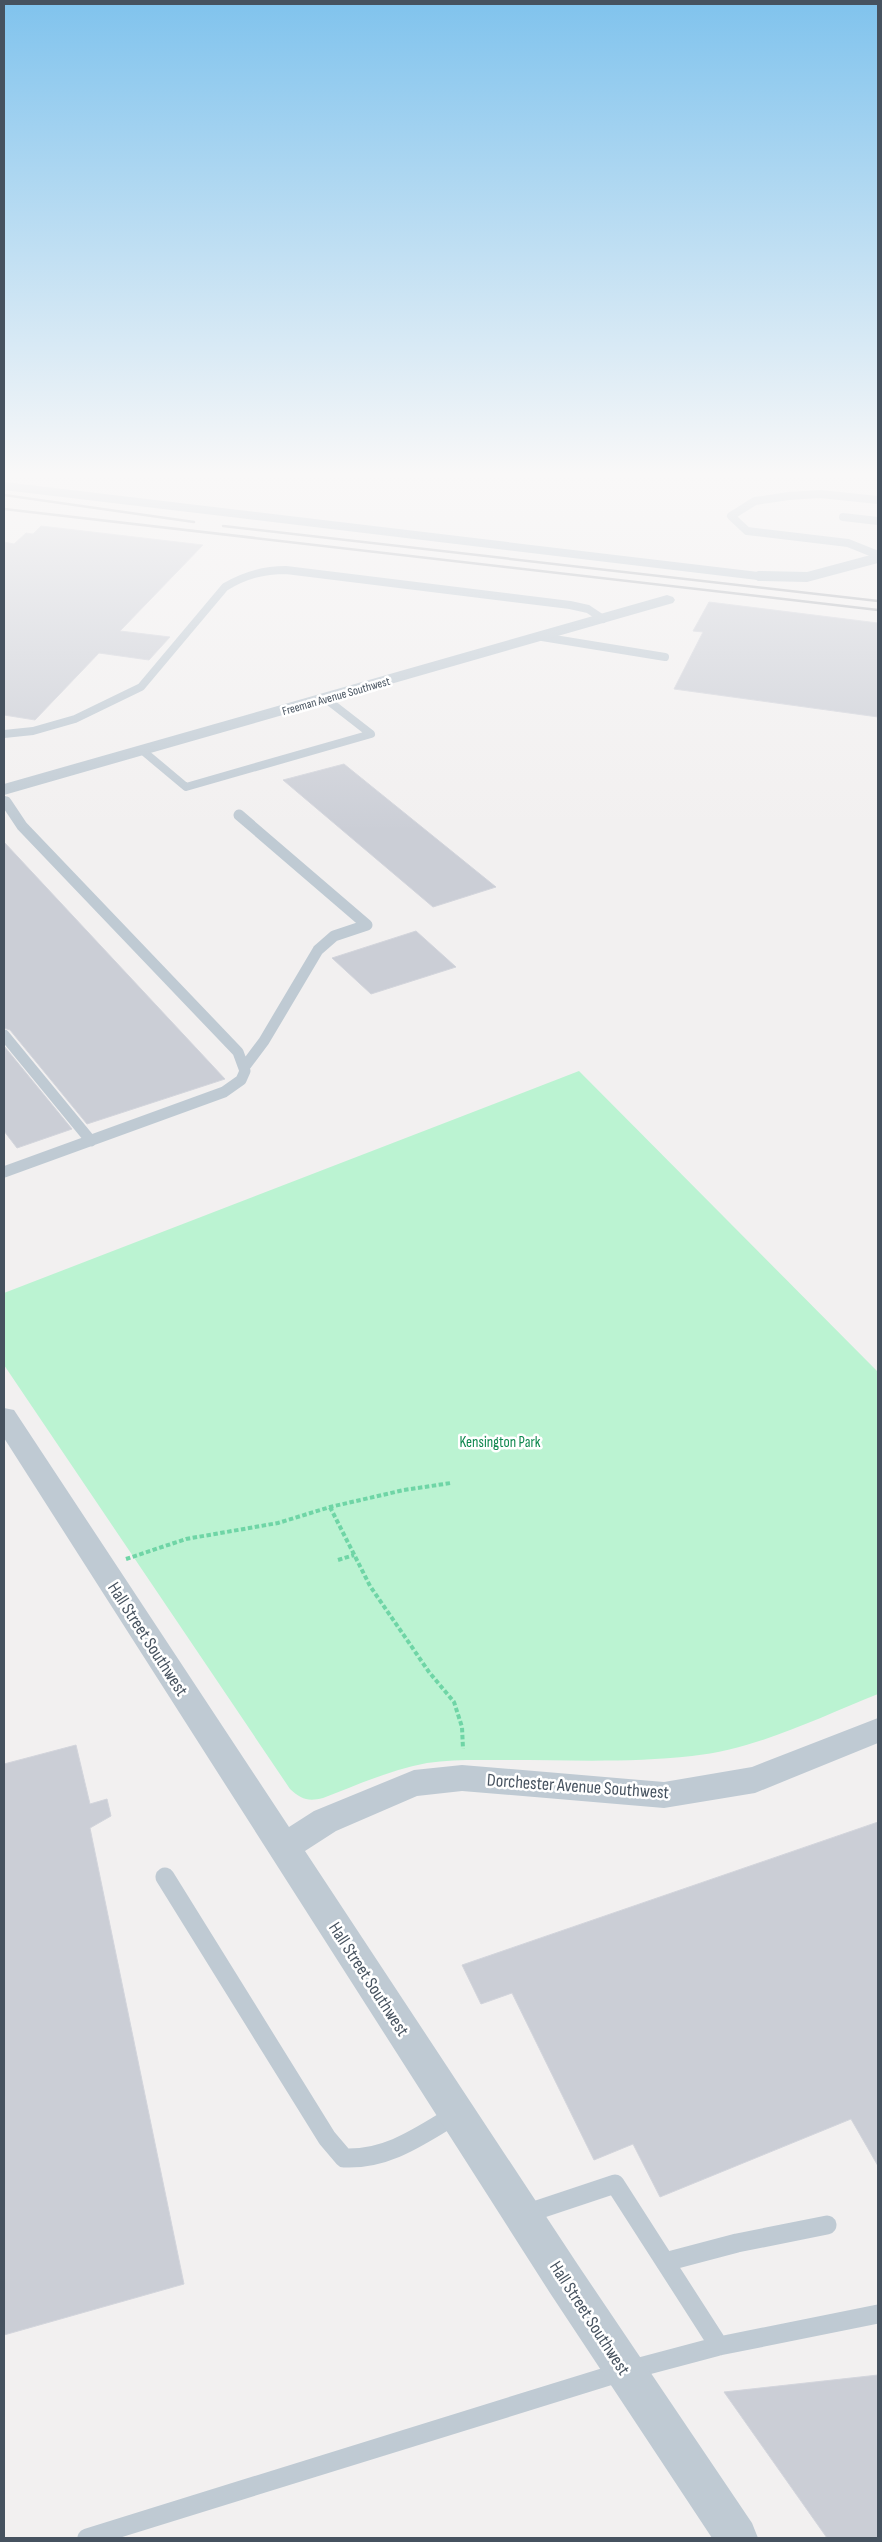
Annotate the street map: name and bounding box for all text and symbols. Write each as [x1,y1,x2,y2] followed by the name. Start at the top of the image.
[280,674,392,719] street label: Freeman Avenue Southwest
[460,1433,541,1452] park label: Kensington Park
[103,1578,192,1701] street label: Hall Street Southwest
[486,1770,670,1803] street label: Dorchester Avenue Southwest
[324,1918,413,2041] street label: Hall Street Southwest
[545,2257,634,2380] street label: Hall Street Southwest

